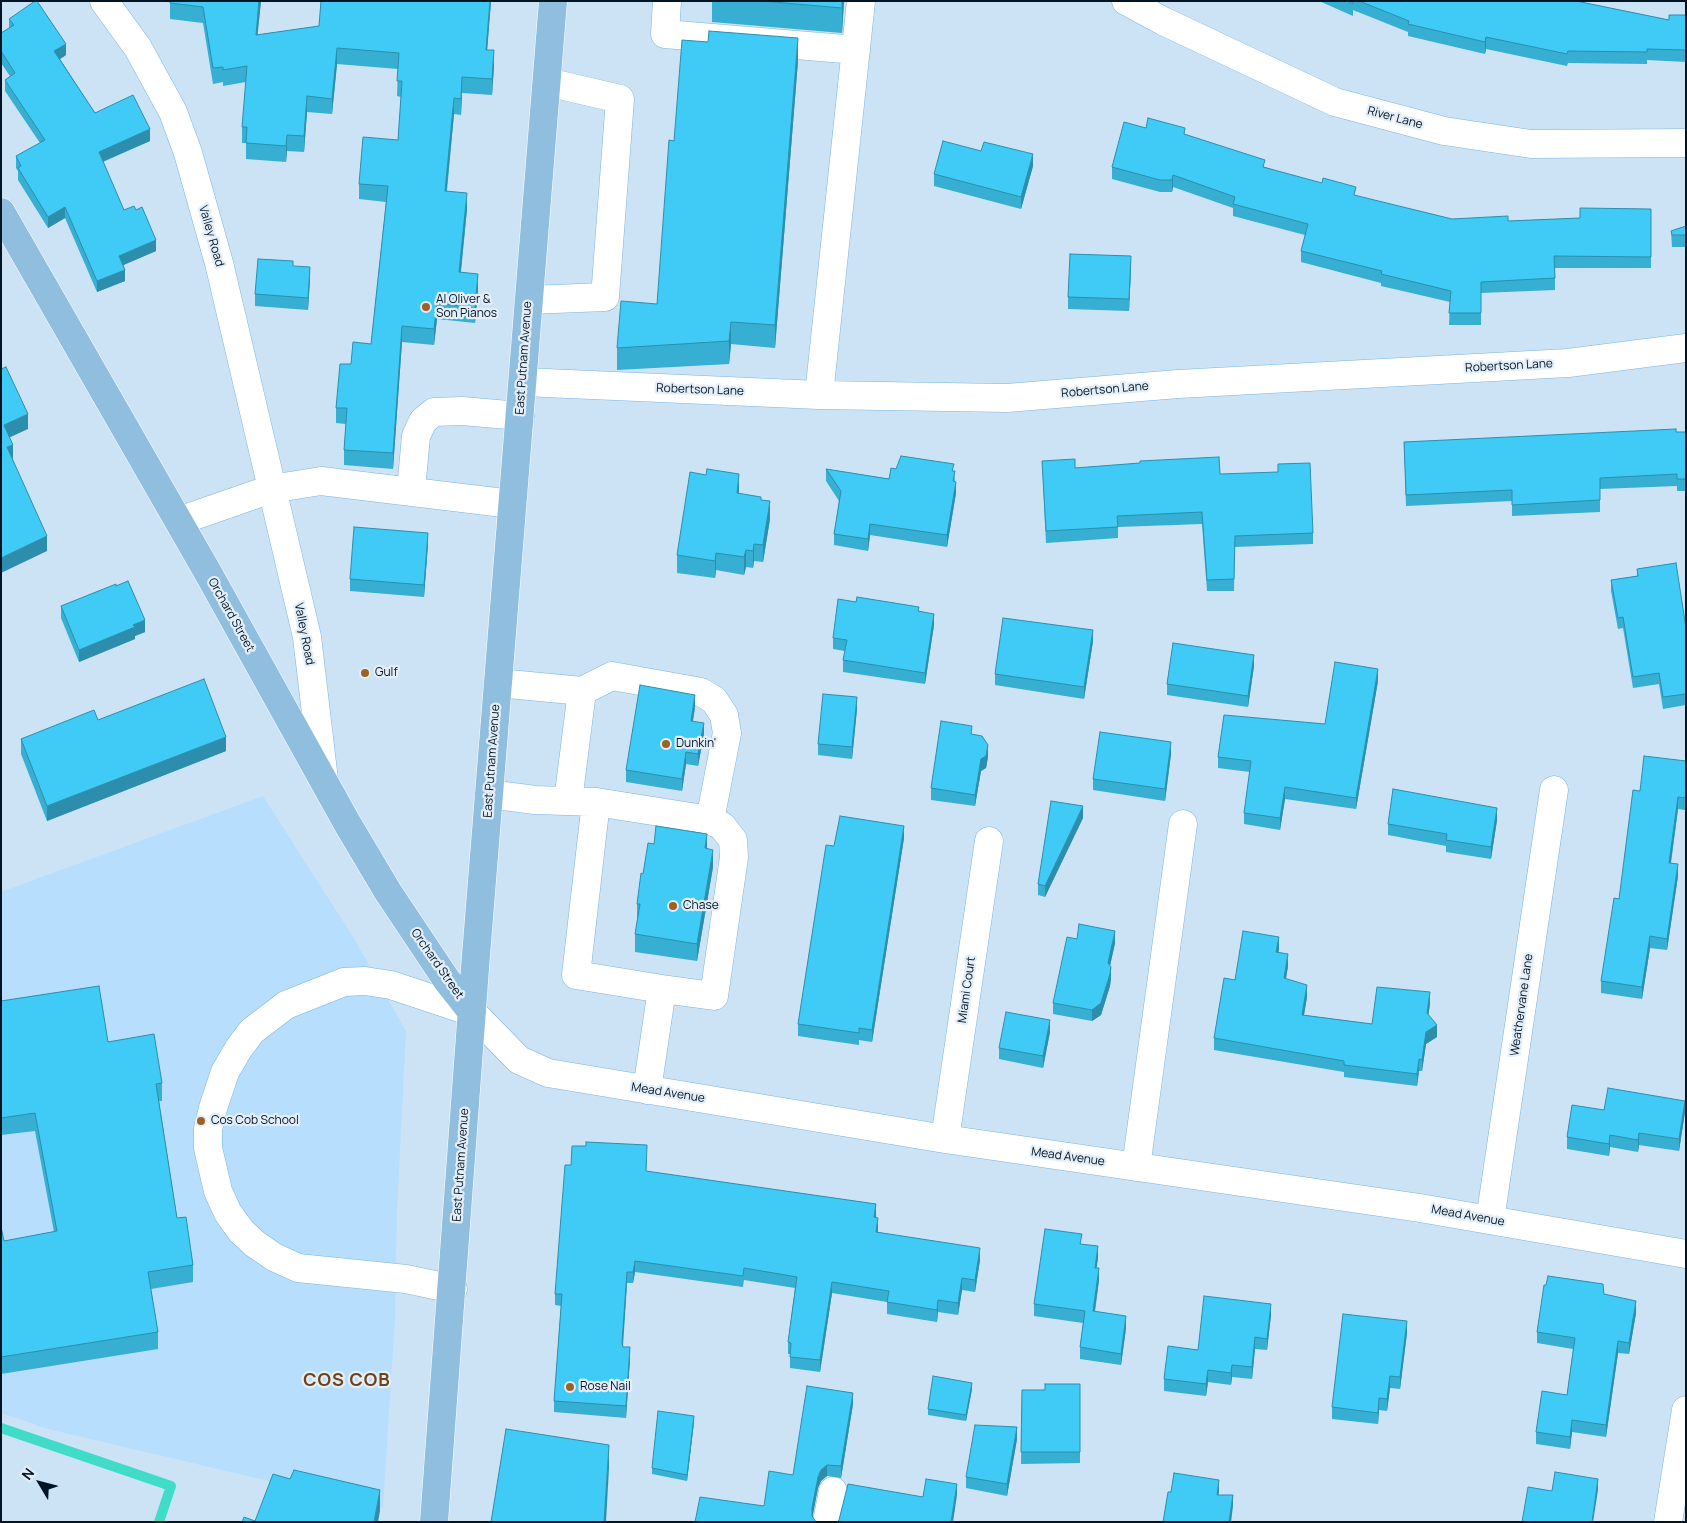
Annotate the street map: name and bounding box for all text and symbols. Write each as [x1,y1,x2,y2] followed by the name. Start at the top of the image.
[1366,104,1424,132] street label: River Lane
[195,204,227,268] street label: Valley Road
[436,293,497,321] place label: Al Oliver & Son Pianos
[420,301,432,313] marker: Al Oliver & Son Pianos
[513,301,535,415] street label: East Putnam Avenue
[1465,357,1553,375] street label: Robertson Lane
[1061,379,1149,401] street label: Robertson Lane
[656,381,744,399] street label: Robertson Lane
[205,576,257,654] street label: Orchard Street
[291,602,317,666] street label: Valley Road
[375,666,398,680] place label: Gulf
[359,667,371,679] marker: Gulf
[481,704,503,818] street label: East Putnam Avenue
[676,737,716,751] place label: Dunkin'
[660,738,672,750] marker: Dunkin'
[683,899,719,913] place label: Chase
[667,900,679,912] marker: Chase
[408,926,466,1002] street label: Orchard Street
[1508,953,1536,1057] street label: Weathervane Lane
[955,956,979,1024] street label: Miami Court
[630,1080,706,1106] street label: Mead Avenue
[450,1108,472,1222] street label: East Putnam Avenue
[211,1114,299,1128] place label: Cos Cob School
[195,1115,207,1127] marker: Cos Cob School
[1030,1145,1106,1169] street label: Mead Avenue
[1430,1202,1506,1230] street label: Mead Avenue
[302,1370,392,1392] district label: COS COB
[580,1380,631,1394] place label: Rose Nail
[564,1381,576,1393] marker: Rose Nail
[15,1458,65,1508] north arrow
[17,1464,38,1483] text: N

